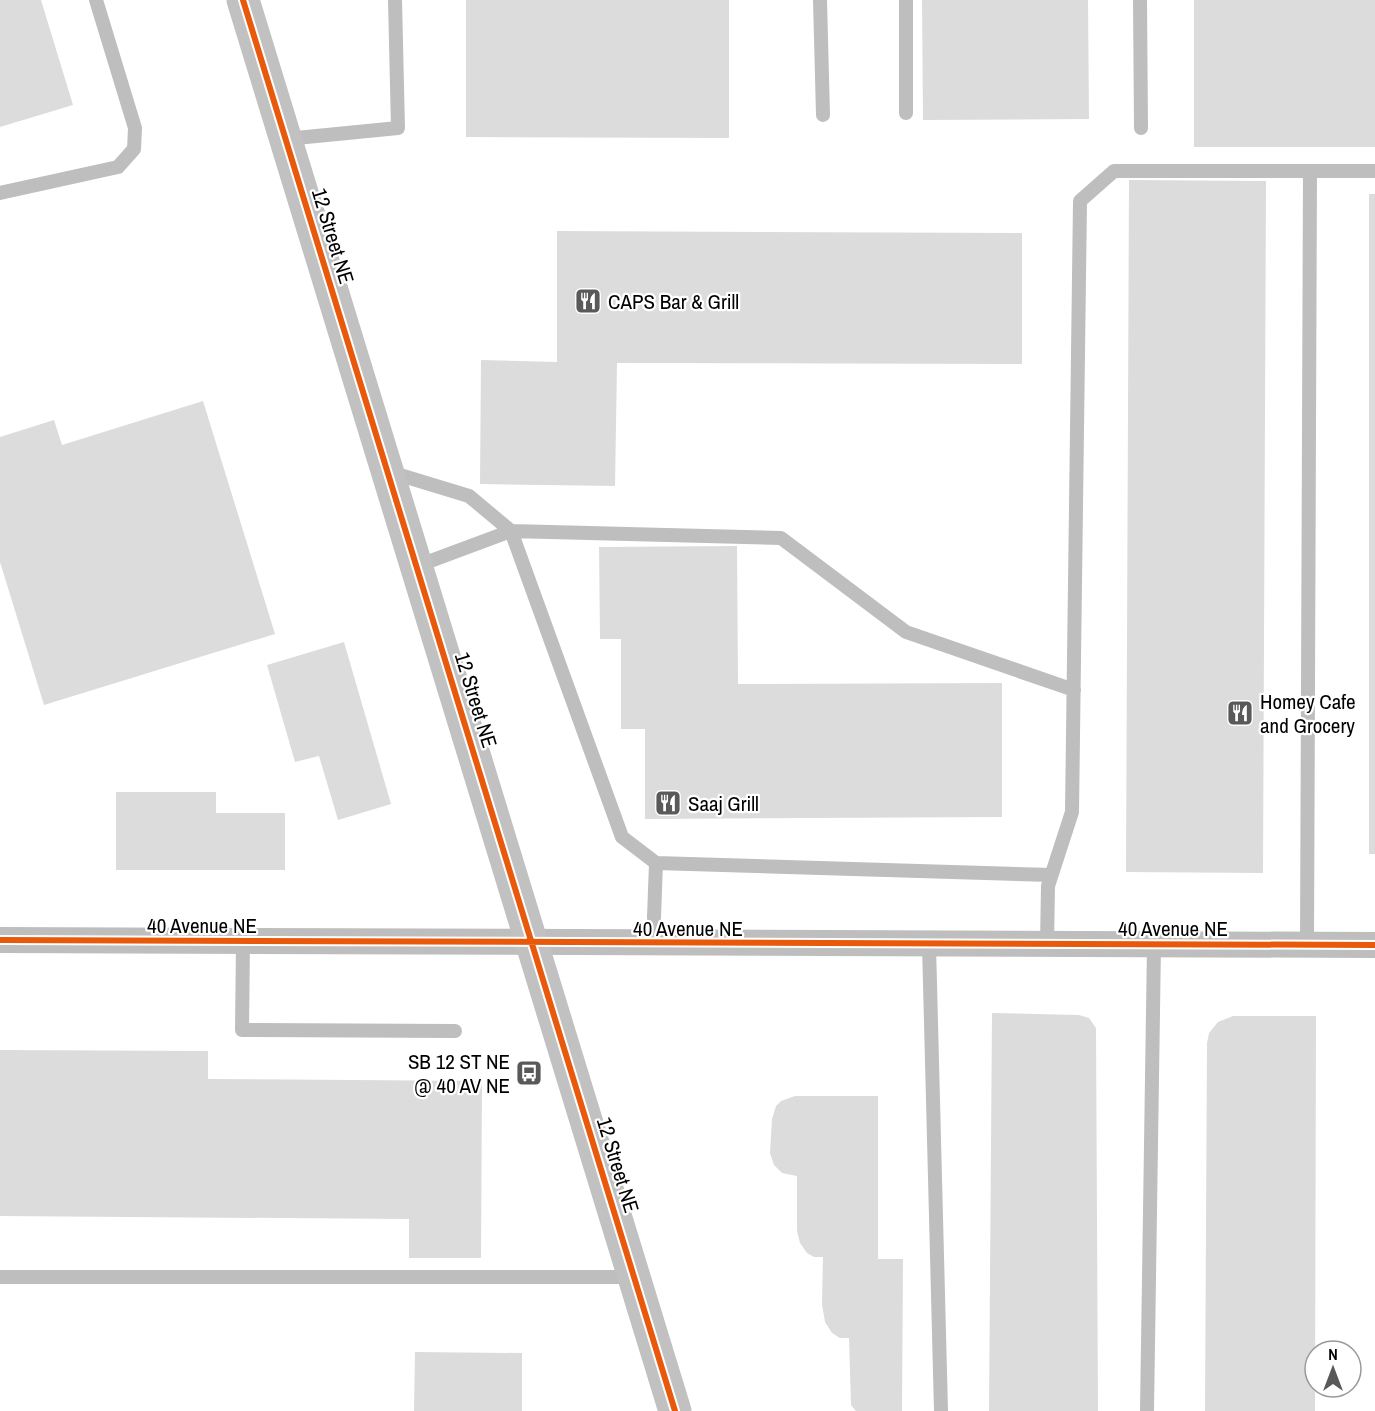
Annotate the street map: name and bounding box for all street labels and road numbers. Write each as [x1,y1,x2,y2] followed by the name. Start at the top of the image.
[305,185,361,287] street label: 12 Street NE
[448,649,504,751] street label: 12 Street NE
[147,911,257,940] street label: 40 Avenue NE
[633,914,743,943] street label: 40 Avenue NE
[1118,914,1228,943] street label: 40 Avenue NE
[590,1114,646,1216] street label: 12 Street NE

